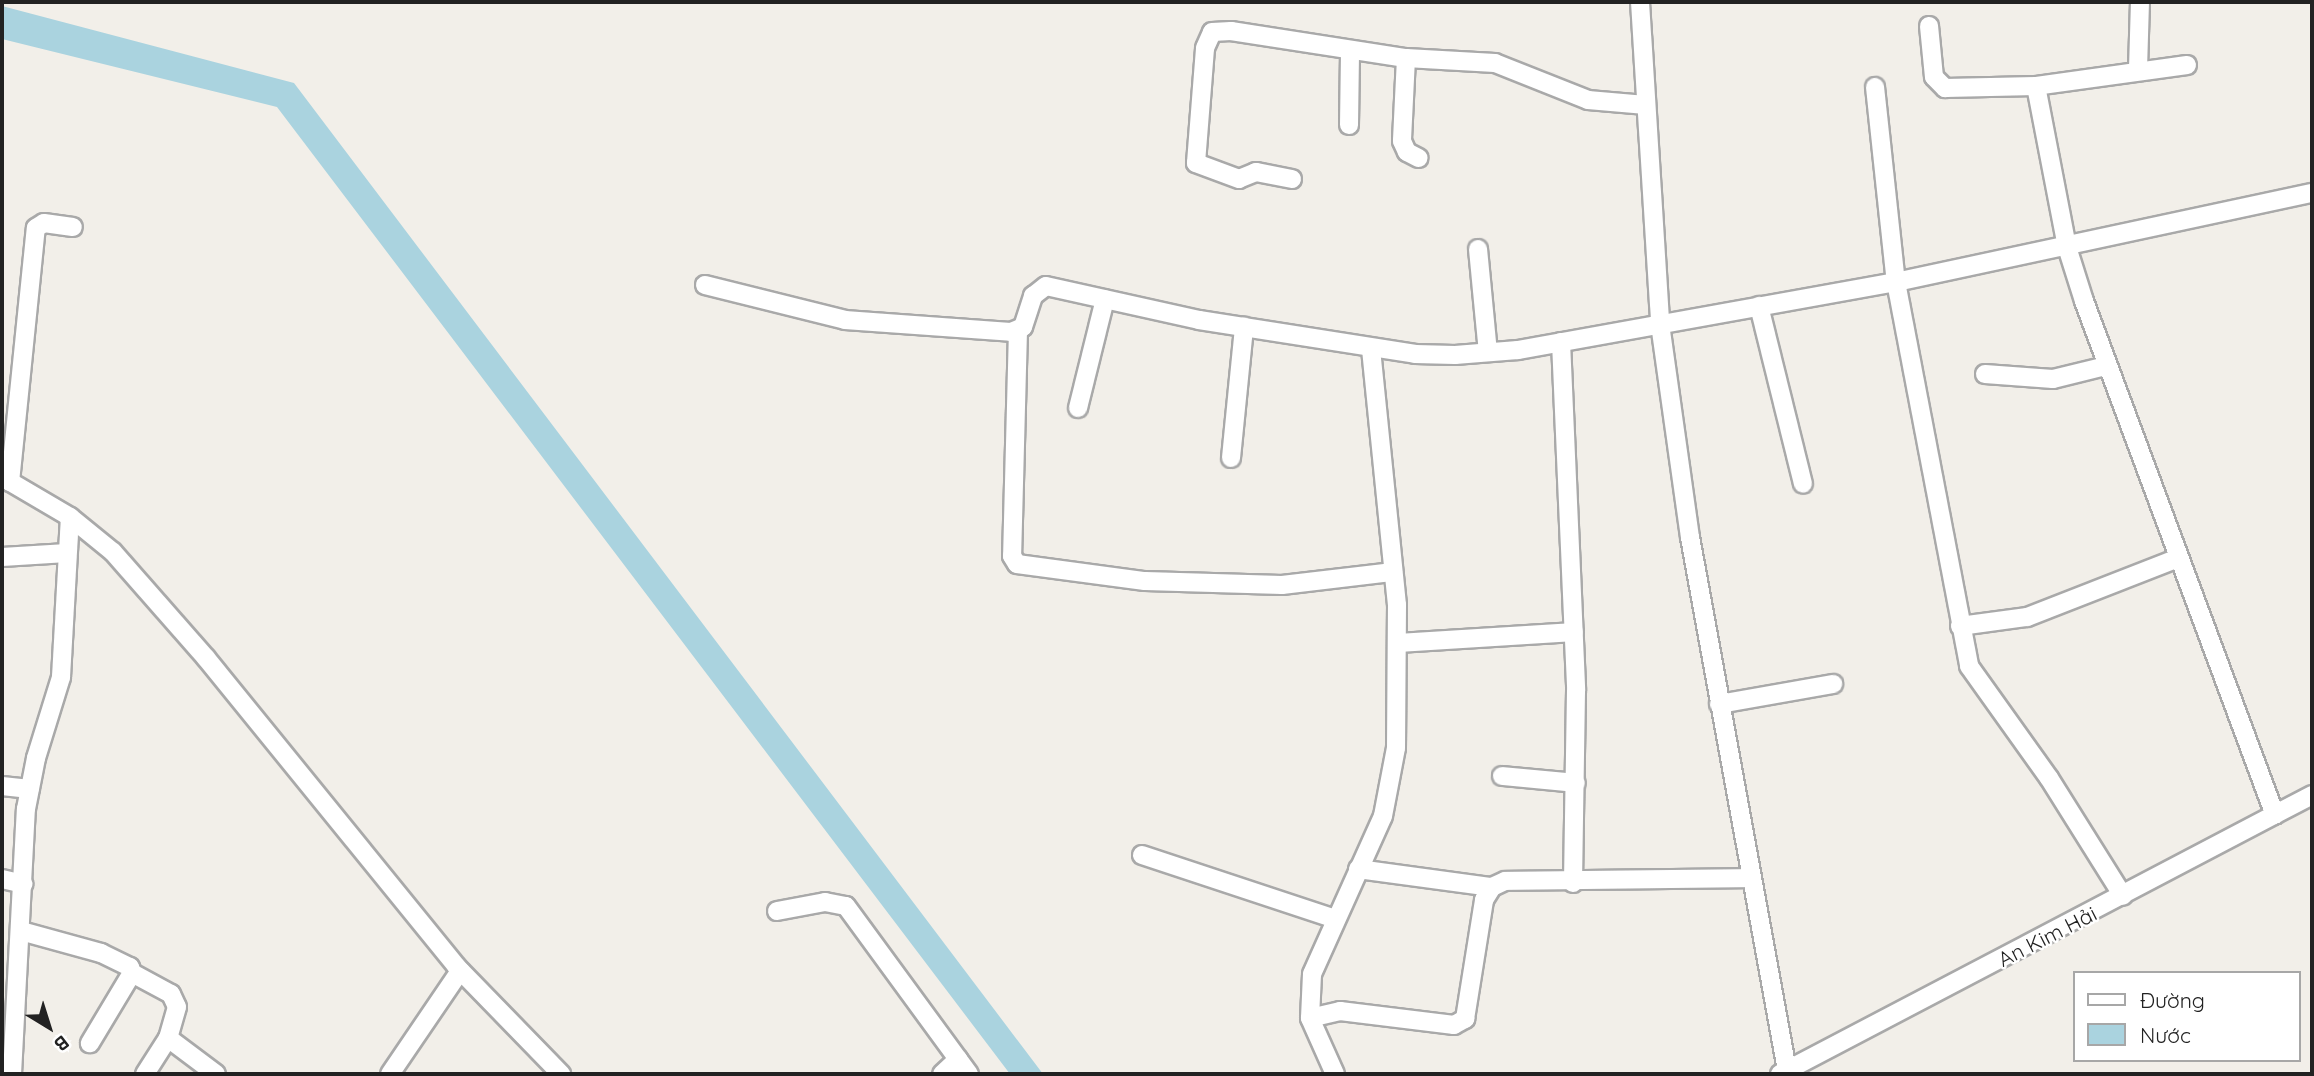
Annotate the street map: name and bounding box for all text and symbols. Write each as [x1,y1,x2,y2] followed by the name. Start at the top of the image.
[1993,900,2101,972] street label: An Kim Hải
[2072,971,2300,1062] legend
[2140,987,2205,1013] text: Đường
[14,992,84,1062] north arrow
[2140,1022,2191,1048] text: Nước
[50,1030,74,1057] text: B

